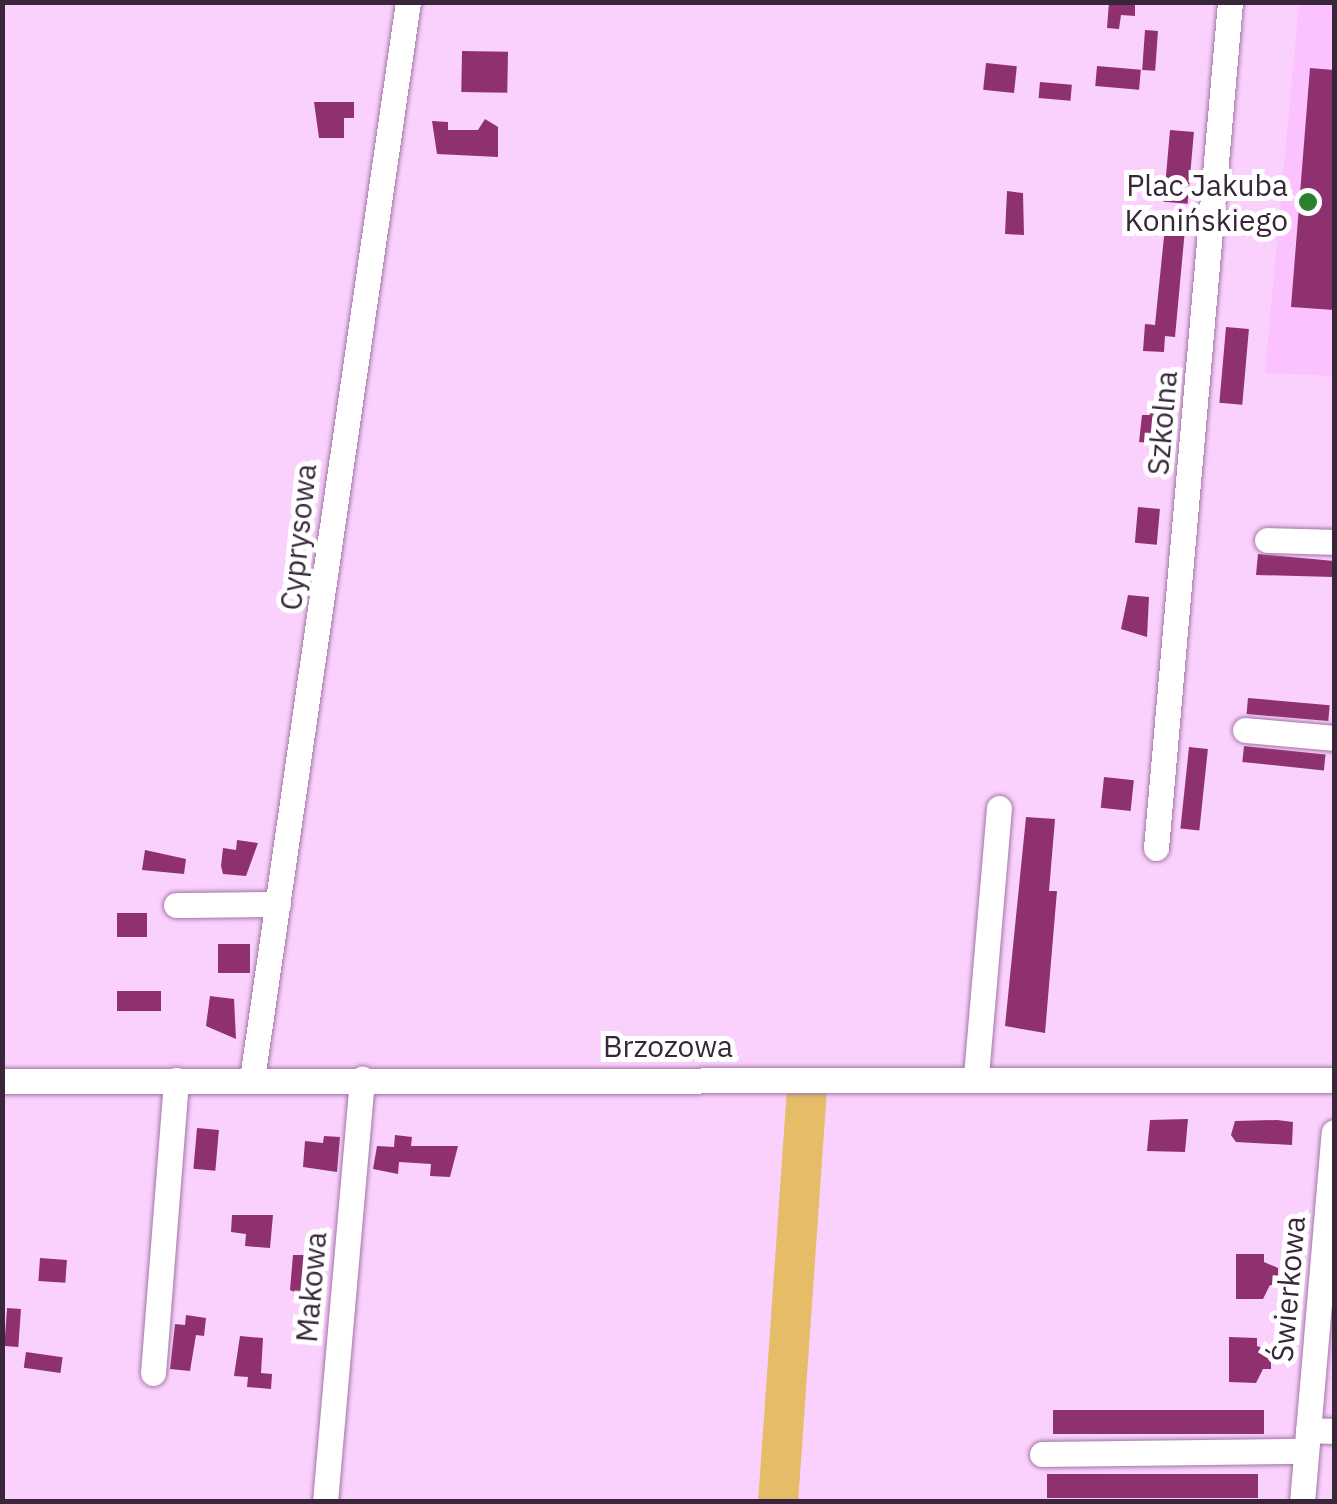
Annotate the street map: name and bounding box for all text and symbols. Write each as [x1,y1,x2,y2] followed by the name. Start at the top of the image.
[1125,167,1288,238] place label: Plac Jakuba Konińskiego
[1297,191,1319,213] marker: Plac Jakuba Konińskiego
[1140,369,1184,477] street label: Szkolna
[272,462,324,612] street label: Cyprysowa
[603,1028,733,1064] street label: Brzozowa
[1264,1215,1312,1363] street label: Świerkowa
[288,1230,334,1344] street label: Makowa

